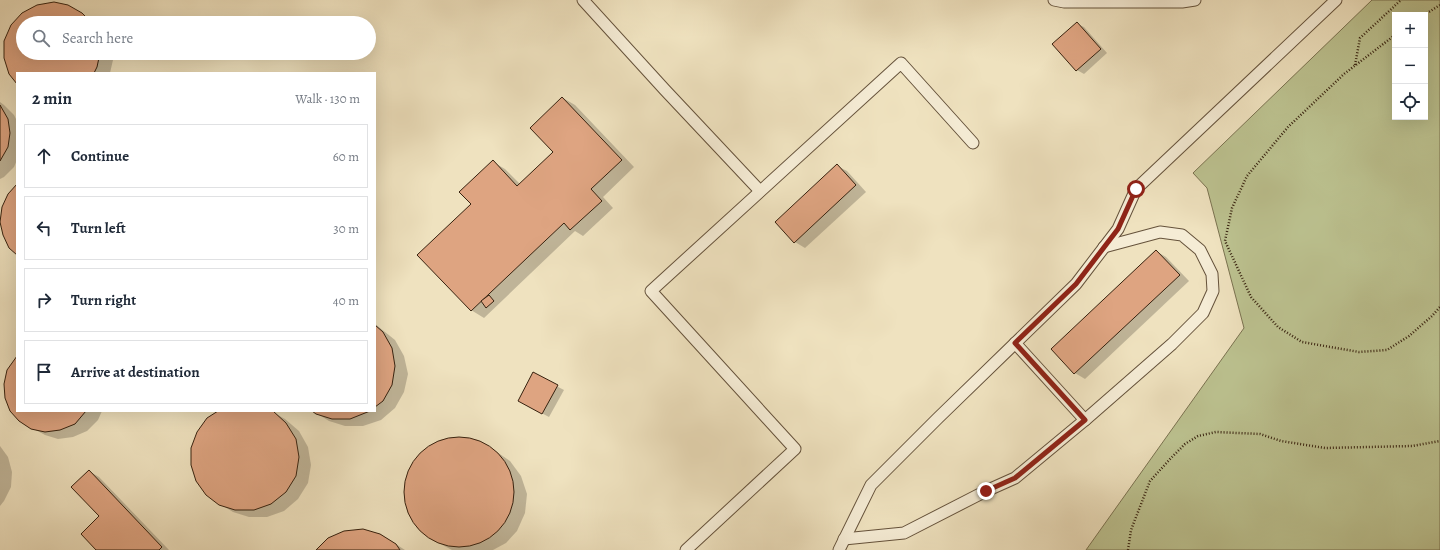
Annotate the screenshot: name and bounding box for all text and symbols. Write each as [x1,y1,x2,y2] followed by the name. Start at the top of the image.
[1392,12,1428,120] map controls
[1392,12,1428,48] button: +
[16,16,376,60] search box
[30,27,52,49] icon: search
[62,28,133,48] text: Search here
[1392,48,1428,84] button: −
[1392,84,1428,120] button: locate
[32,87,72,110] text: 2 min
[295,90,360,107] text: Walk · 130 m
[33,145,55,167] icon: ahead
[71,146,129,166] text: Continue
[333,148,359,165] text: 60 m
[1127,180,1145,198] route start
[33,217,55,239] icon: left
[71,218,126,238] text: Turn left
[333,220,359,237] text: 30 m
[33,289,55,311] icon: right
[71,290,136,310] text: Turn right
[333,292,359,309] text: 40 m
[33,361,55,383] icon: arrive
[71,362,200,382] text: Arrive at destination
[977,482,995,500] route end

